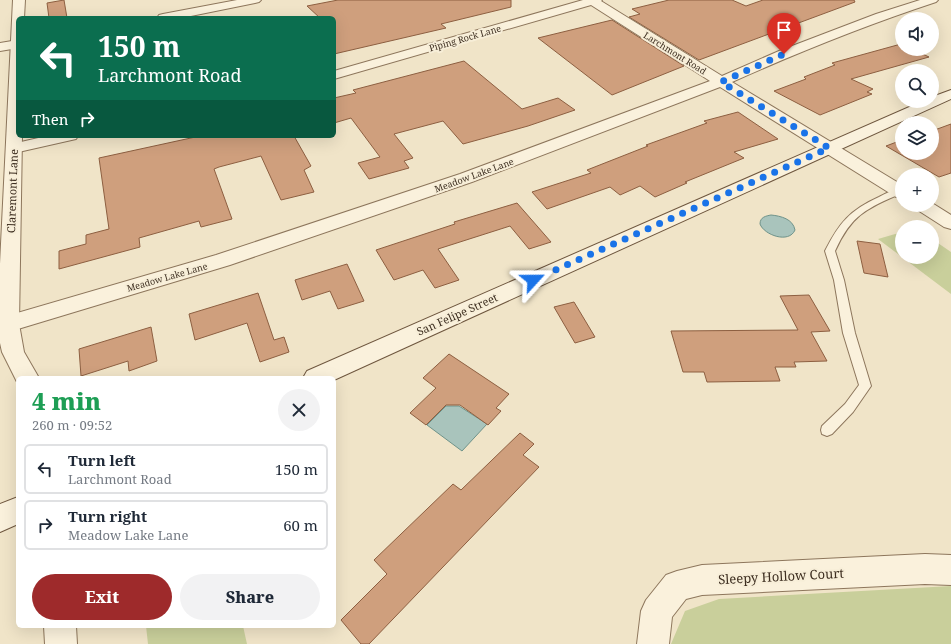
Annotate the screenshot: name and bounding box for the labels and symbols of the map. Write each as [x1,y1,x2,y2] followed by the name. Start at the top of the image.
[767,13,801,54] pin
[428,21,503,54] street label: Piping Rock Lane
[641,28,709,78] street label: Larchmont Road
[3,149,21,233] street label: Claremont Lane
[433,155,516,195] street label: Meadow Lake Lane
[125,259,209,295] street label: Meadow Lake Lane
[512,259,554,301] position arrow
[414,289,500,339] street label: San Felipe Street
[718,564,845,588] street label: Sleepy Hollow Court

